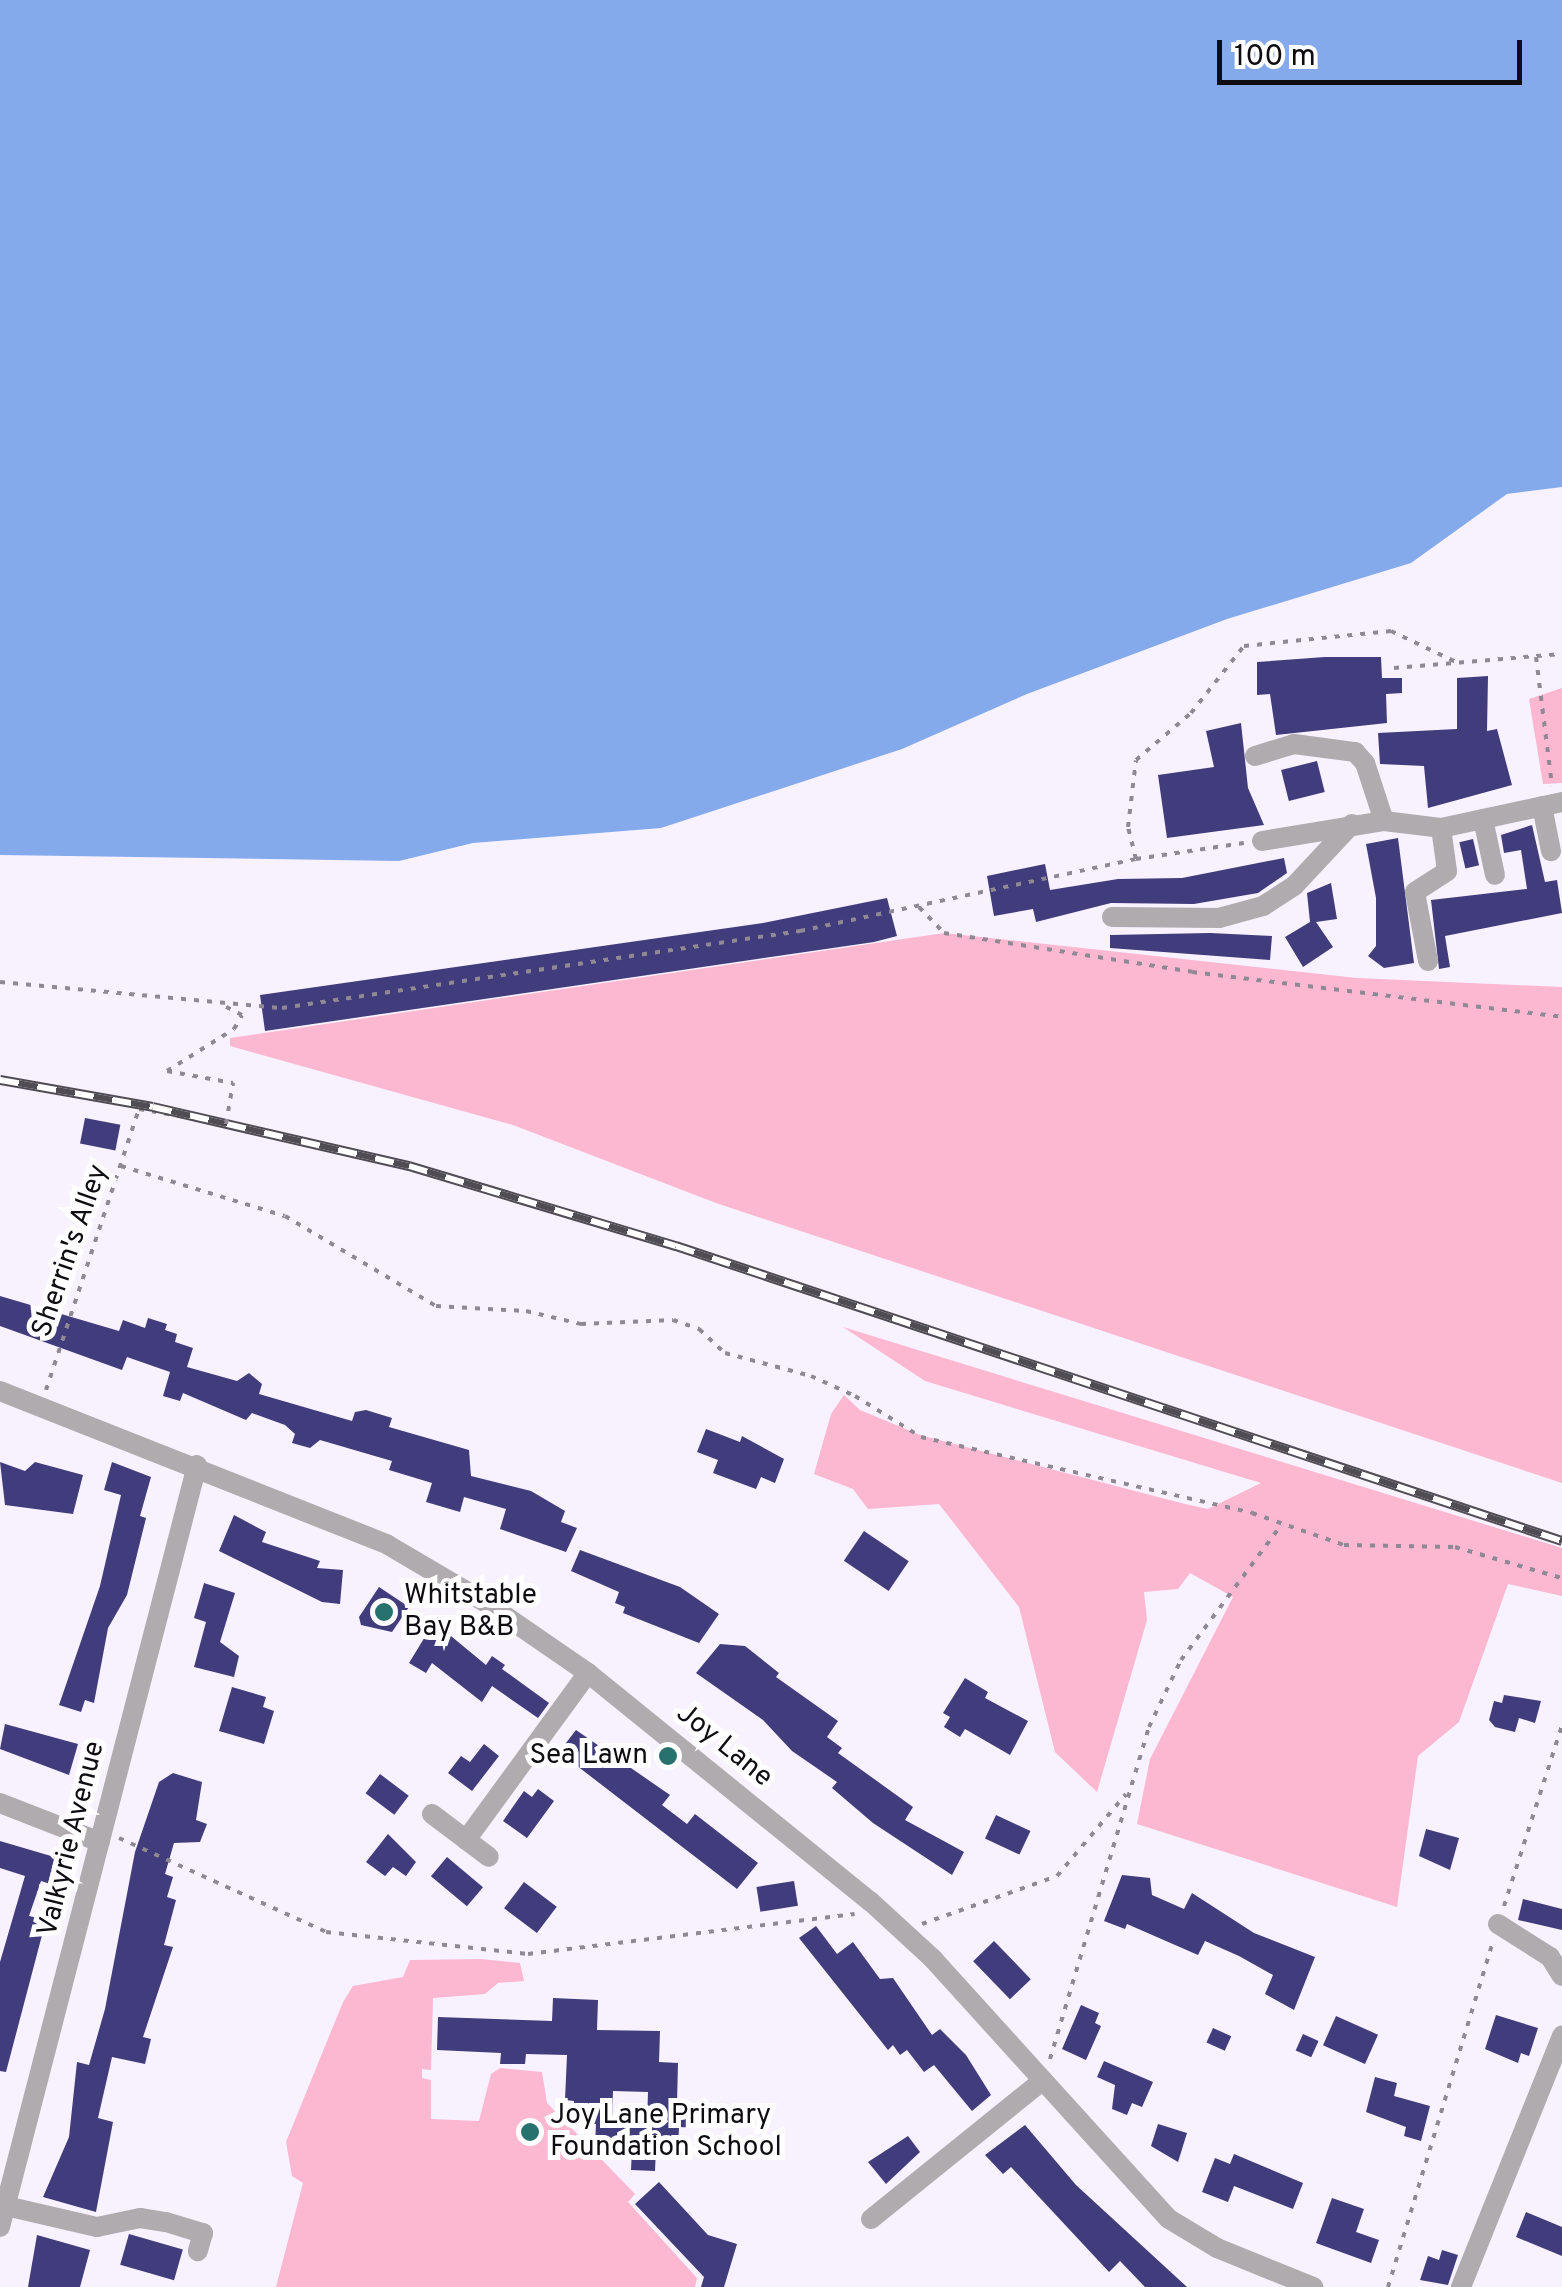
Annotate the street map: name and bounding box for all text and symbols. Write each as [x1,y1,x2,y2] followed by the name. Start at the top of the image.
[1222,20,1527,82] scale bar
[1234,39,1316,76] text: 100 m
[26,1160,116,1342] street label: Sherrin's Alley
[404,1579,537,1645] place label: Whitstable Bay B&B
[373,1601,395,1623] marker: Whitstable Bay B&B
[669,1697,779,1795] street label: Joy Lane
[31,1737,113,1941] street label: Valkyrie Avenue
[530,1739,648,1773] place label: Sea Lawn
[657,1745,679,1767] marker: Sea Lawn
[550,2099,782,2165] place label: Joy Lane Primary Foundation School
[519,2121,541,2143] marker: Joy Lane Primary Foundation School

